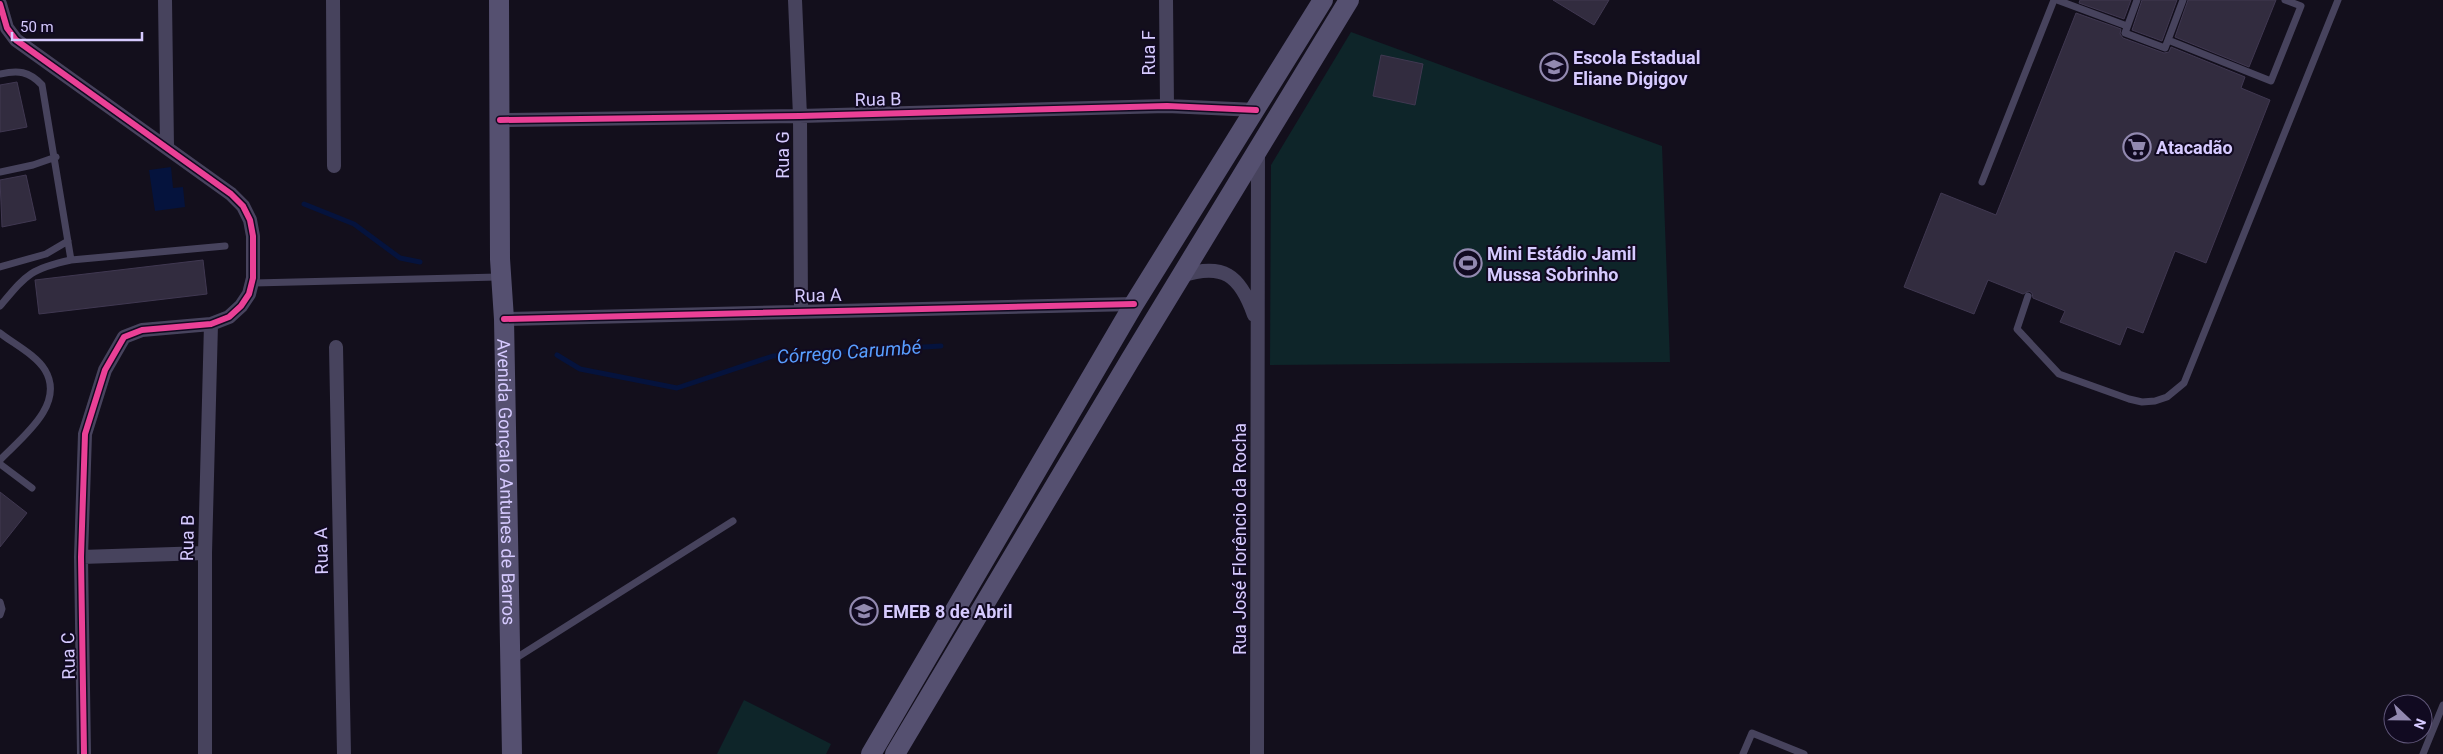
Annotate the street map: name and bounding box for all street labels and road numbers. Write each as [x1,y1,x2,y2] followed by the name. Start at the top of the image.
[1138,30,1159,76] street label: Rua F
[855,88,901,110] street label: Rua B
[772,131,793,179] street label: Rua G
[794,284,842,306] street label: Rua A
[494,338,520,625] street label: Avenida Gonçalo Antunes de Barros
[1229,423,1250,655] street label: Rua José Florêncio da Rocha
[176,515,198,561] street label: Rua B
[310,527,332,575] street label: Rua A
[57,632,79,680] street label: Rua C

